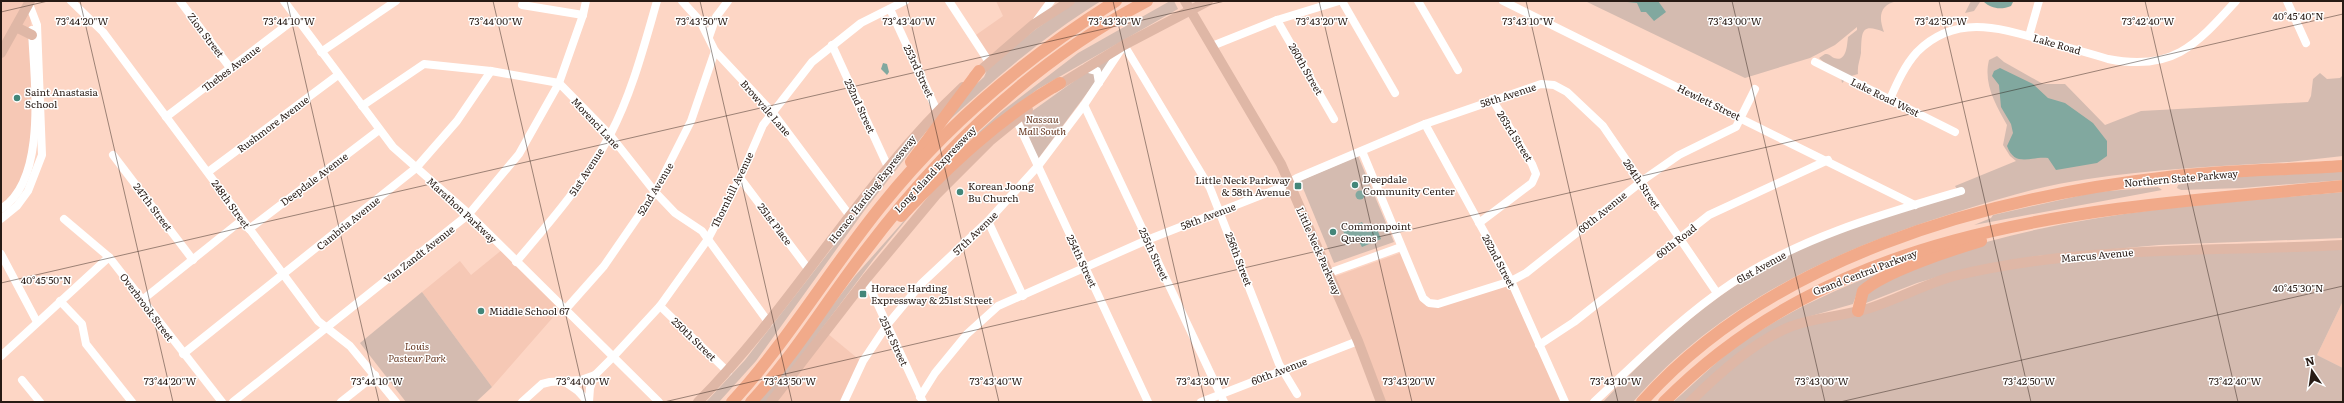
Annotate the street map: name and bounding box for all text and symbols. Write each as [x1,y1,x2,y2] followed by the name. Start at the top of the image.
[2272,8,2324,23] text: 40°45'40"N
[184,9,228,60] street label: Zion Street
[56,13,108,28] text: 73°44'20"W
[263,13,315,28] text: 73°44'10"W
[469,13,523,28] text: 73°44'00"W
[676,13,728,28] text: 73°43'50"W
[882,13,936,28] text: 73°43'40"W
[1089,13,1142,28] text: 73°43'30"W
[1296,13,1348,28] text: 73°43'20"W
[1502,13,1554,28] text: 73°43'10"W
[1708,13,1762,28] text: 73°43'00"W
[1915,13,1967,28] text: 73°42'50"W
[2122,13,2174,28] text: 73°42'40"W
[2031,30,2083,58] street label: Lake Road
[1286,40,1327,97] street label: 260th Street
[198,41,263,95] street label: Thebes Avenue
[901,42,938,100] street label: 253rd Street
[1848,73,1922,120] street label: Lake Road West
[738,76,795,139] street label: Browvale Lane
[841,76,880,135] street label: 252nd Street
[1478,78,1538,111] street label: 58th Avenue
[1675,80,1743,123] street label: Hewlett Street
[25,84,99,111] place label: Saint Anastasia School
[234,92,312,156] street label: Rushmore Avenue
[12,93,22,103] marker: Saint Anastasia School
[569,94,624,152] street label: Morenci Lane
[1494,107,1537,164] street label: 263rd Street
[1018,111,1066,138] park label: Nassau Mall South
[890,122,979,216] street label: Long Island Expressway
[824,131,919,246] street label: Horace Harding Expressway
[564,145,607,199] street label: 51st Avenue
[277,148,351,209] street label: Deepdale Avenue
[707,149,757,230] street label: Thornhill Avenue
[1620,156,1665,212] street label: 264th Street
[633,159,676,218] street label: 52nd Avenue
[2123,165,2239,190] street label: Northern State Parkway
[1363,171,1455,198] place label: Deepdale Community Center
[1195,172,1290,199] place label: Little Neck Parkway & 58th Avenue
[424,173,501,246] street label: Marathon Parkway
[208,176,254,231] street label: 248th Street
[968,178,1034,205] place label: Korean Joong Bu Church
[130,180,176,234] street label: 247th Street
[1350,180,1360,190] marker: Deepdale Community Center
[1293,181,1303,191] marker: Little Neck Parkway & 58th Avenue
[955,187,965,197] marker: Korean Joong Bu Church
[1574,187,1629,236] street label: 60th Avenue
[313,192,383,253] street label: Cambria Avenue
[1178,198,1238,233] street label: 58th Avenue
[755,199,796,248] street label: 251st Place
[1293,204,1346,297] street label: Little Neck Parkway
[949,207,1001,258] street label: 57th Avenue
[1341,218,1411,245] place label: Commonpoint Queens
[1652,220,1699,261] street label: 60th Road
[380,221,457,286] street label: Van Zandt Avenue
[1136,225,1173,283] street label: 255th Street
[1328,227,1338,237] marker: Commonpoint Queens
[1222,230,1257,288] street label: 256th Street
[1479,231,1520,290] street label: 262nd Street
[1064,232,1101,290] street label: 254th Street
[2060,244,2134,265] street label: Marcus Avenue
[1810,245,1919,298] street label: Grand Central Parkway
[1733,247,1788,286] street label: 61st Avenue
[117,270,178,344] street label: Overbrook Street
[21,272,71,287] text: 40°45'50"N
[871,280,992,307] place label: Horace Harding Expressway & 251st Street
[2273,280,2323,295] text: 40°45'30"N
[858,289,868,299] marker: Horace Harding Expressway & 251st Street
[489,303,570,318] place label: Middle School 67
[476,306,486,316] marker: Middle School 67
[669,313,720,364] street label: 250th Street
[876,313,913,368] street label: 251st Street
[388,338,447,365] park label: Louis Pasteur Park
[2292,351,2332,391] north arrow
[2303,351,2316,369] text: N
[1249,353,1309,388] street label: 60th Avenue
[144,373,196,388] text: 73°44'20"W
[351,373,403,388] text: 73°44'10"W
[556,373,610,388] text: 73°44'00"W
[764,373,816,388] text: 73°43'50"W
[969,373,1023,388] text: 73°43'40"W
[1177,373,1230,388] text: 73°43'30"W
[1383,373,1435,388] text: 73°43'20"W
[1590,373,1642,388] text: 73°43'10"W
[1795,373,1849,388] text: 73°43'00"W
[2003,373,2055,388] text: 73°42'50"W
[2209,373,2261,388] text: 73°42'40"W

